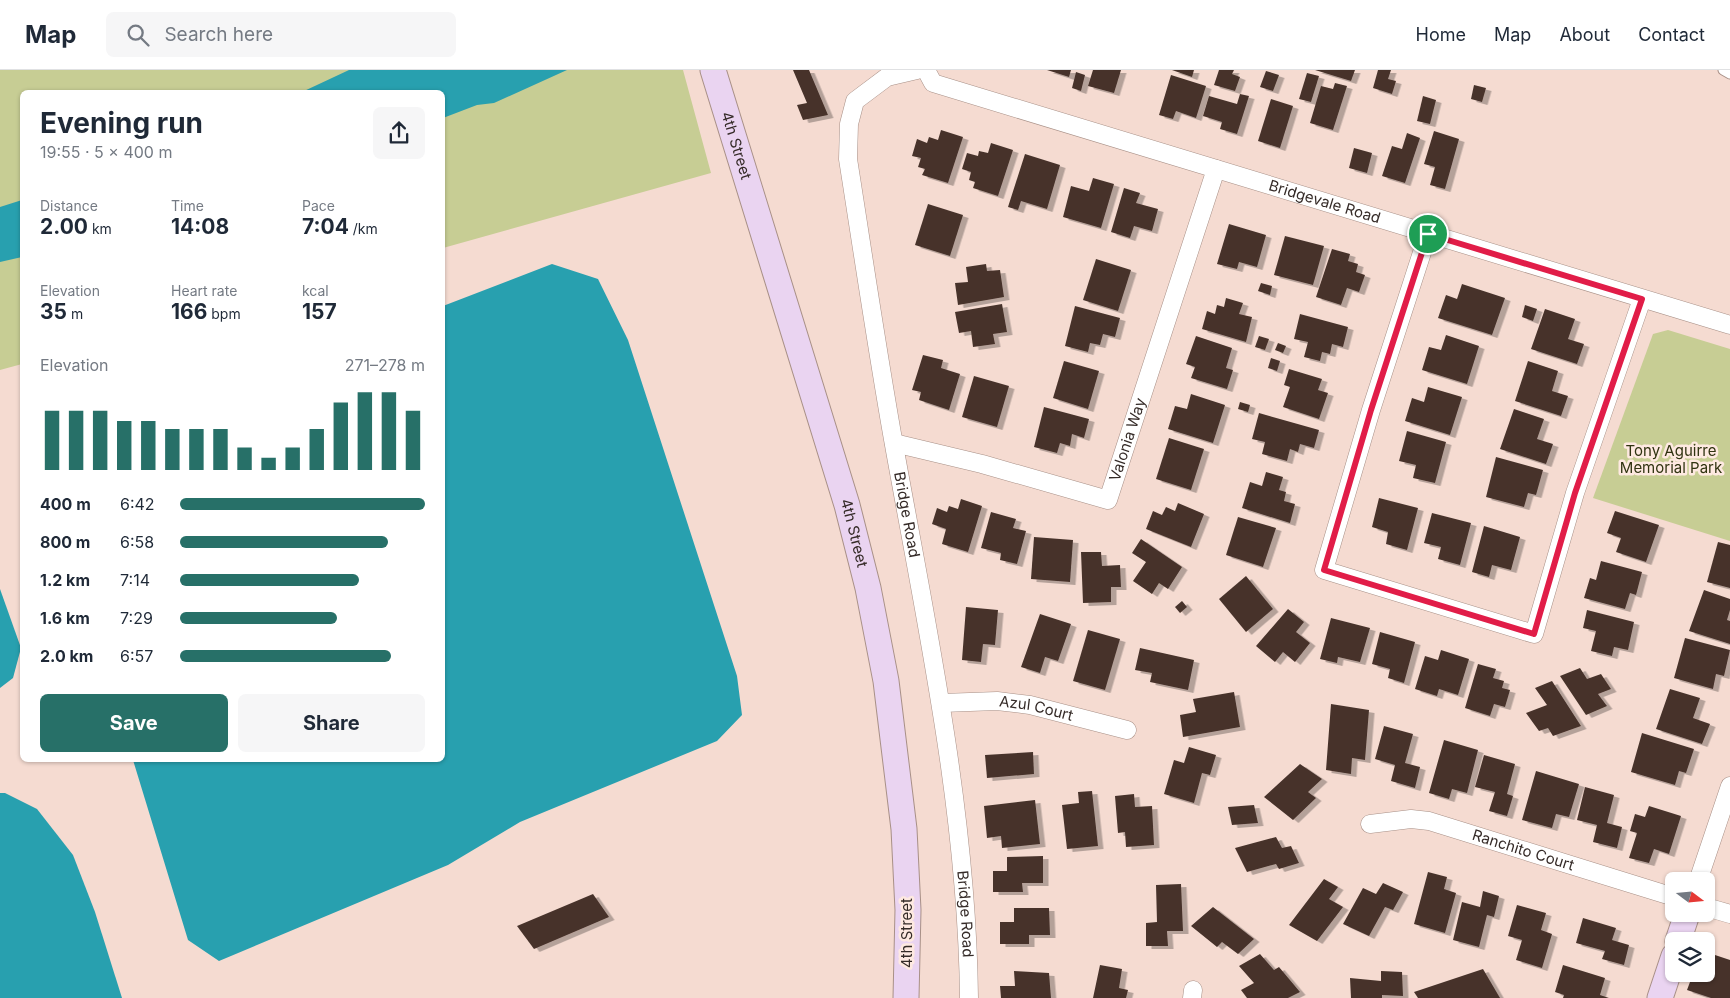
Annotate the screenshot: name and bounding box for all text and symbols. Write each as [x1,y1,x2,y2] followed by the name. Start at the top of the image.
[106,12,456,57] search box
[25,20,76,49] text: Map
[124,21,152,49] icon: search
[164,23,273,46] text: Search here
[1416,24,1466,45] text: Home
[1494,24,1531,45] text: Map
[1559,24,1610,45] text: About
[1638,24,1705,45] text: Contact
[40,106,203,140] text: Evening run
[373,107,425,159] button: share
[717,109,756,182] street label: 4th Street
[40,142,172,162] text: 19:55 · 5 × 400 m
[1267,176,1383,227] street label: Bridgevale Road
[40,197,98,214] text: Distance
[171,197,204,214] text: Time
[302,197,335,214] text: Pace
[1407,213,1449,255] pin
[40,214,88,239] text: 2.00
[171,214,229,239] text: 14:08
[302,214,349,239] text: 7:04
[88,220,112,237] text: km
[349,220,378,237] text: /km
[1414,220,1442,248] icon: arrive
[40,282,100,299] text: Elevation
[171,282,237,299] text: Heart rate
[302,282,329,299] text: kcal
[40,299,67,324] text: 35
[171,299,207,324] text: 166
[302,299,337,324] text: 157
[67,305,83,322] text: m
[207,305,241,322] text: bpm
[40,355,109,375] text: Elevation
[345,355,425,375] text: 271–278 m
[1105,395,1150,484] street label: Valonia Way
[1620,441,1723,477] park label: Tony Aguirre Memorial Park
[890,470,925,559] street label: Bridge Road
[40,494,91,514] text: 400 m
[120,494,155,514] text: 6:42
[837,496,872,569] street label: 4th Street
[40,532,90,552] text: 800 m
[120,532,154,552] text: 6:58
[40,570,90,590] text: 1.2 km
[120,570,150,590] text: 7:14
[40,608,90,628] text: 1.6 km
[120,608,153,628] text: 7:29
[40,646,93,666] text: 2.0 km
[120,646,153,666] text: 6:57
[998,691,1075,725] street label: Azul Court
[40,694,228,752] button: Save
[238,694,425,752] button: Share
[1470,825,1577,874] street label: Ranchito Court
[953,870,978,958] street label: Bridge Road
[1665,872,1715,922] north arrow
[1665,872,1715,982] map controls
[897,898,916,968] street label: 4th Street
[1665,932,1715,982] button: layers

